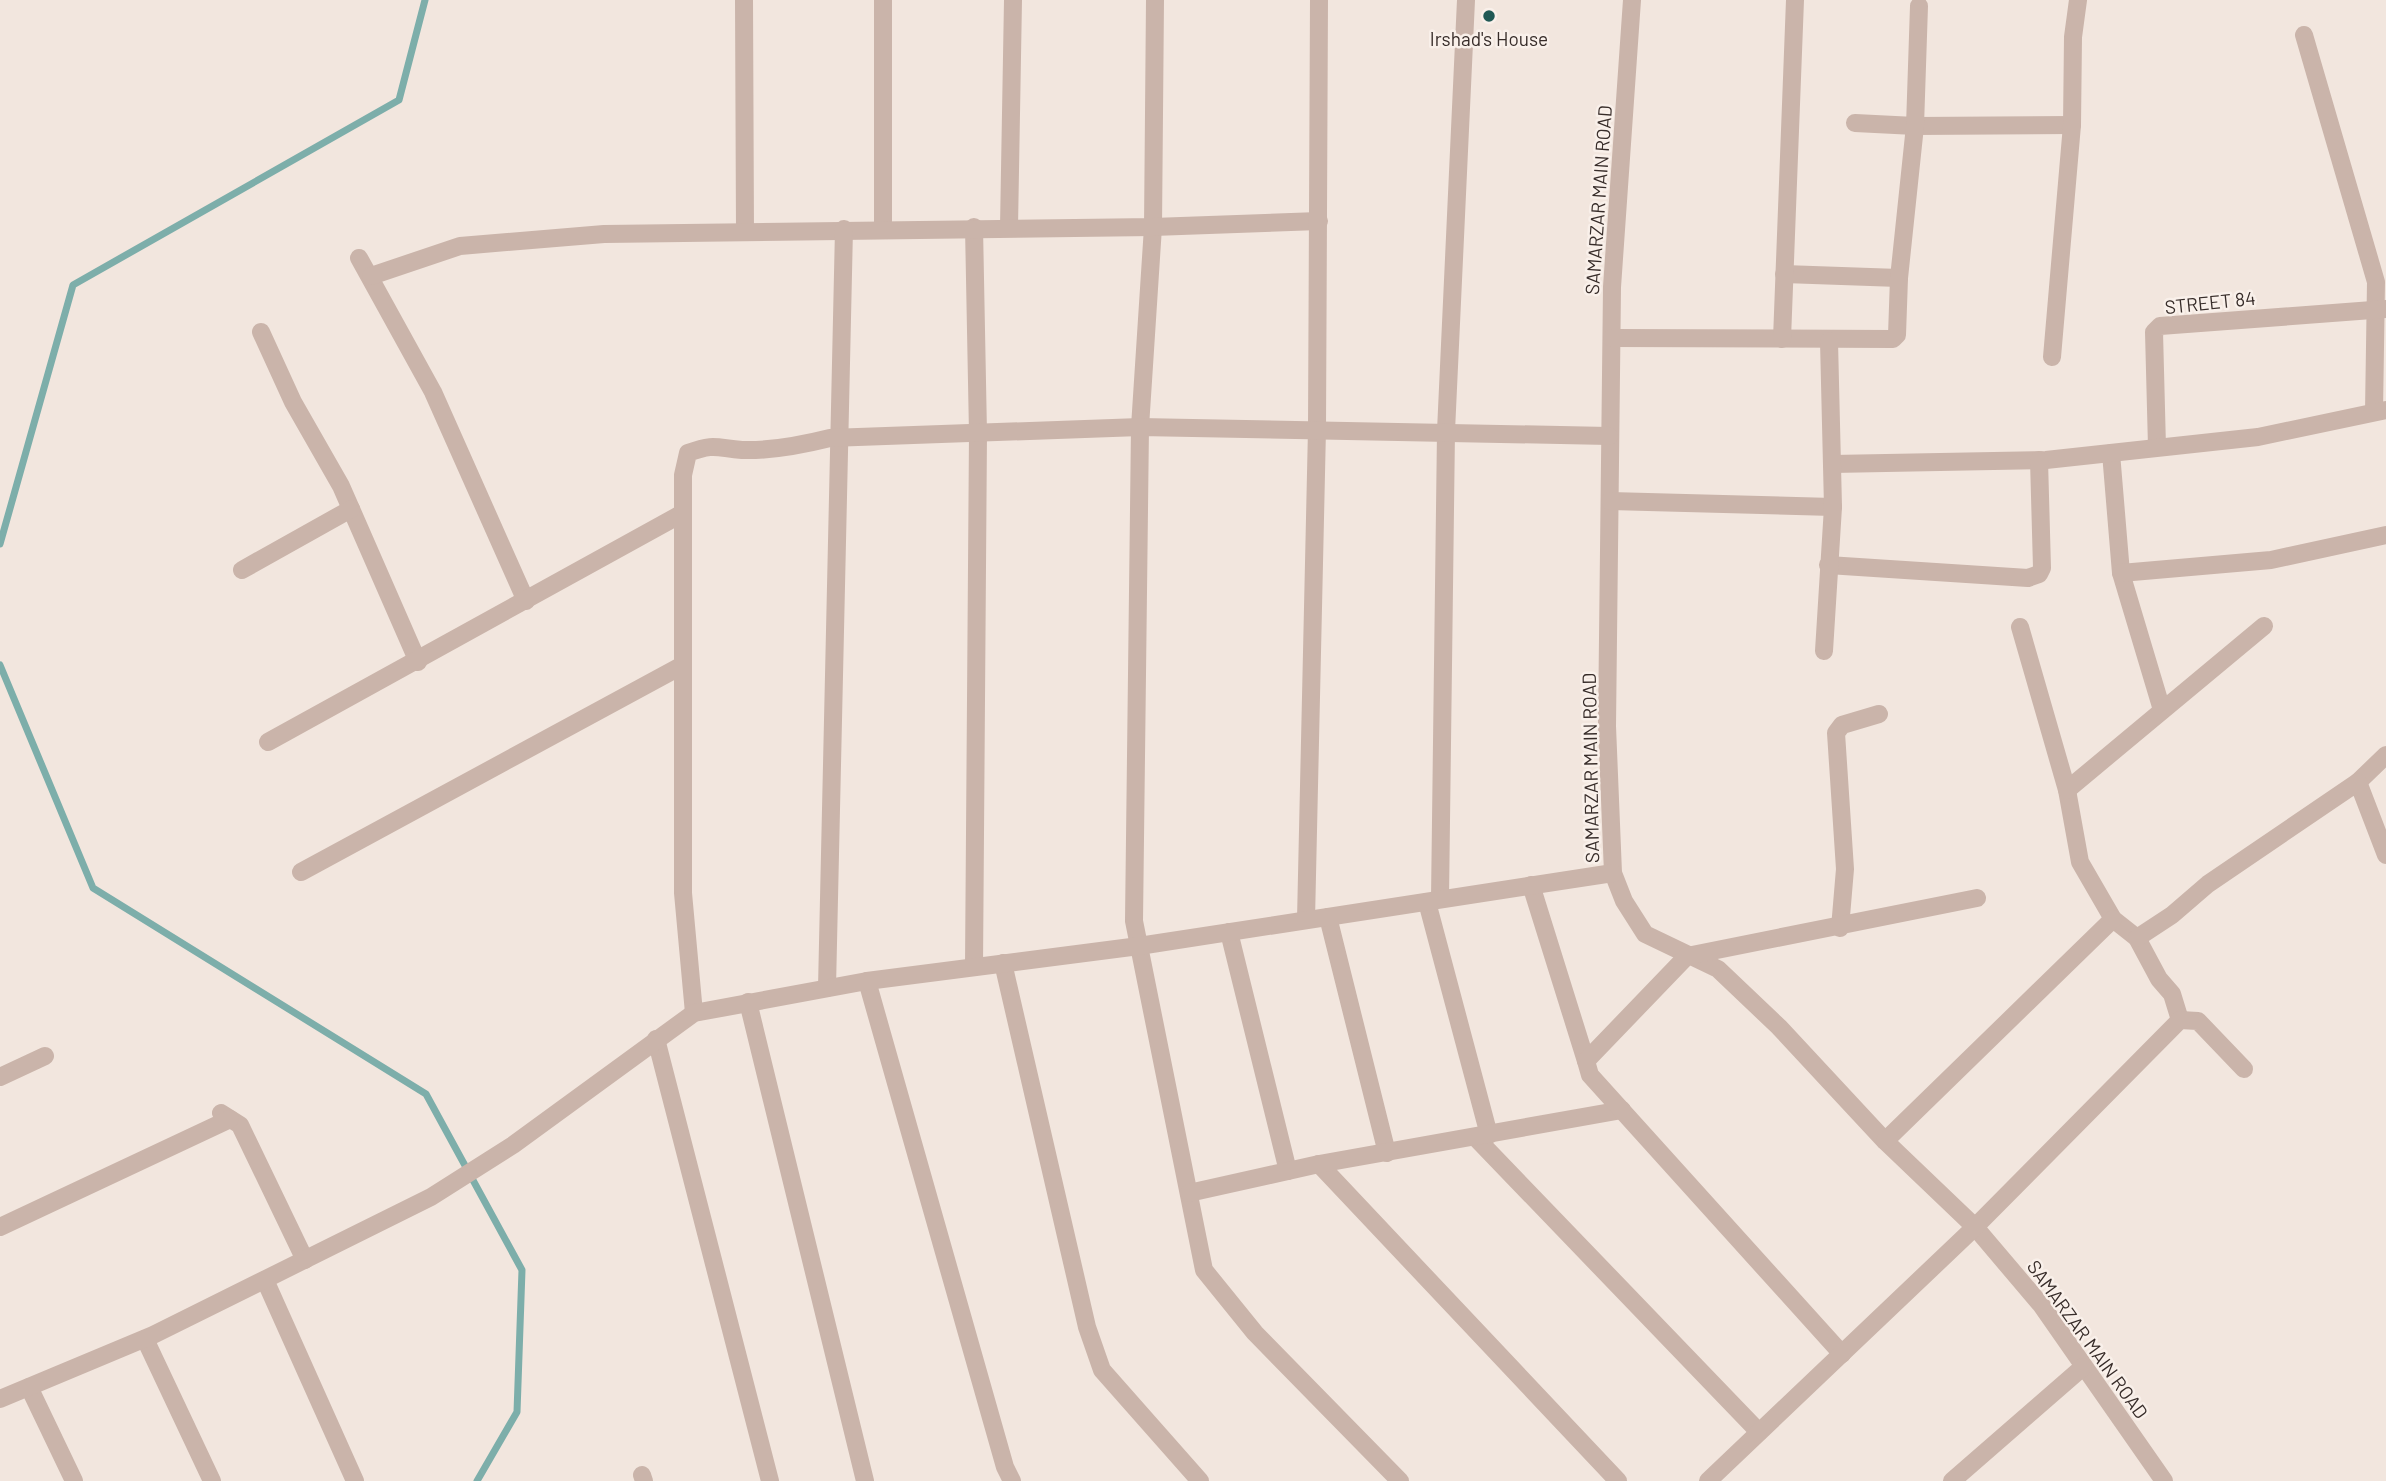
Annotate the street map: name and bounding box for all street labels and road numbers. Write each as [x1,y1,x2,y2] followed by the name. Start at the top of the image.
[1580,104,1616,296] street label: SAMARZAR MAIN ROAD
[2163,286,2257,318] street label: STREET 84
[1577,673,1603,863] street label: SAMARZAR MAIN ROAD
[2023,1255,2153,1423] street label: SAMARZAR MAIN ROAD

